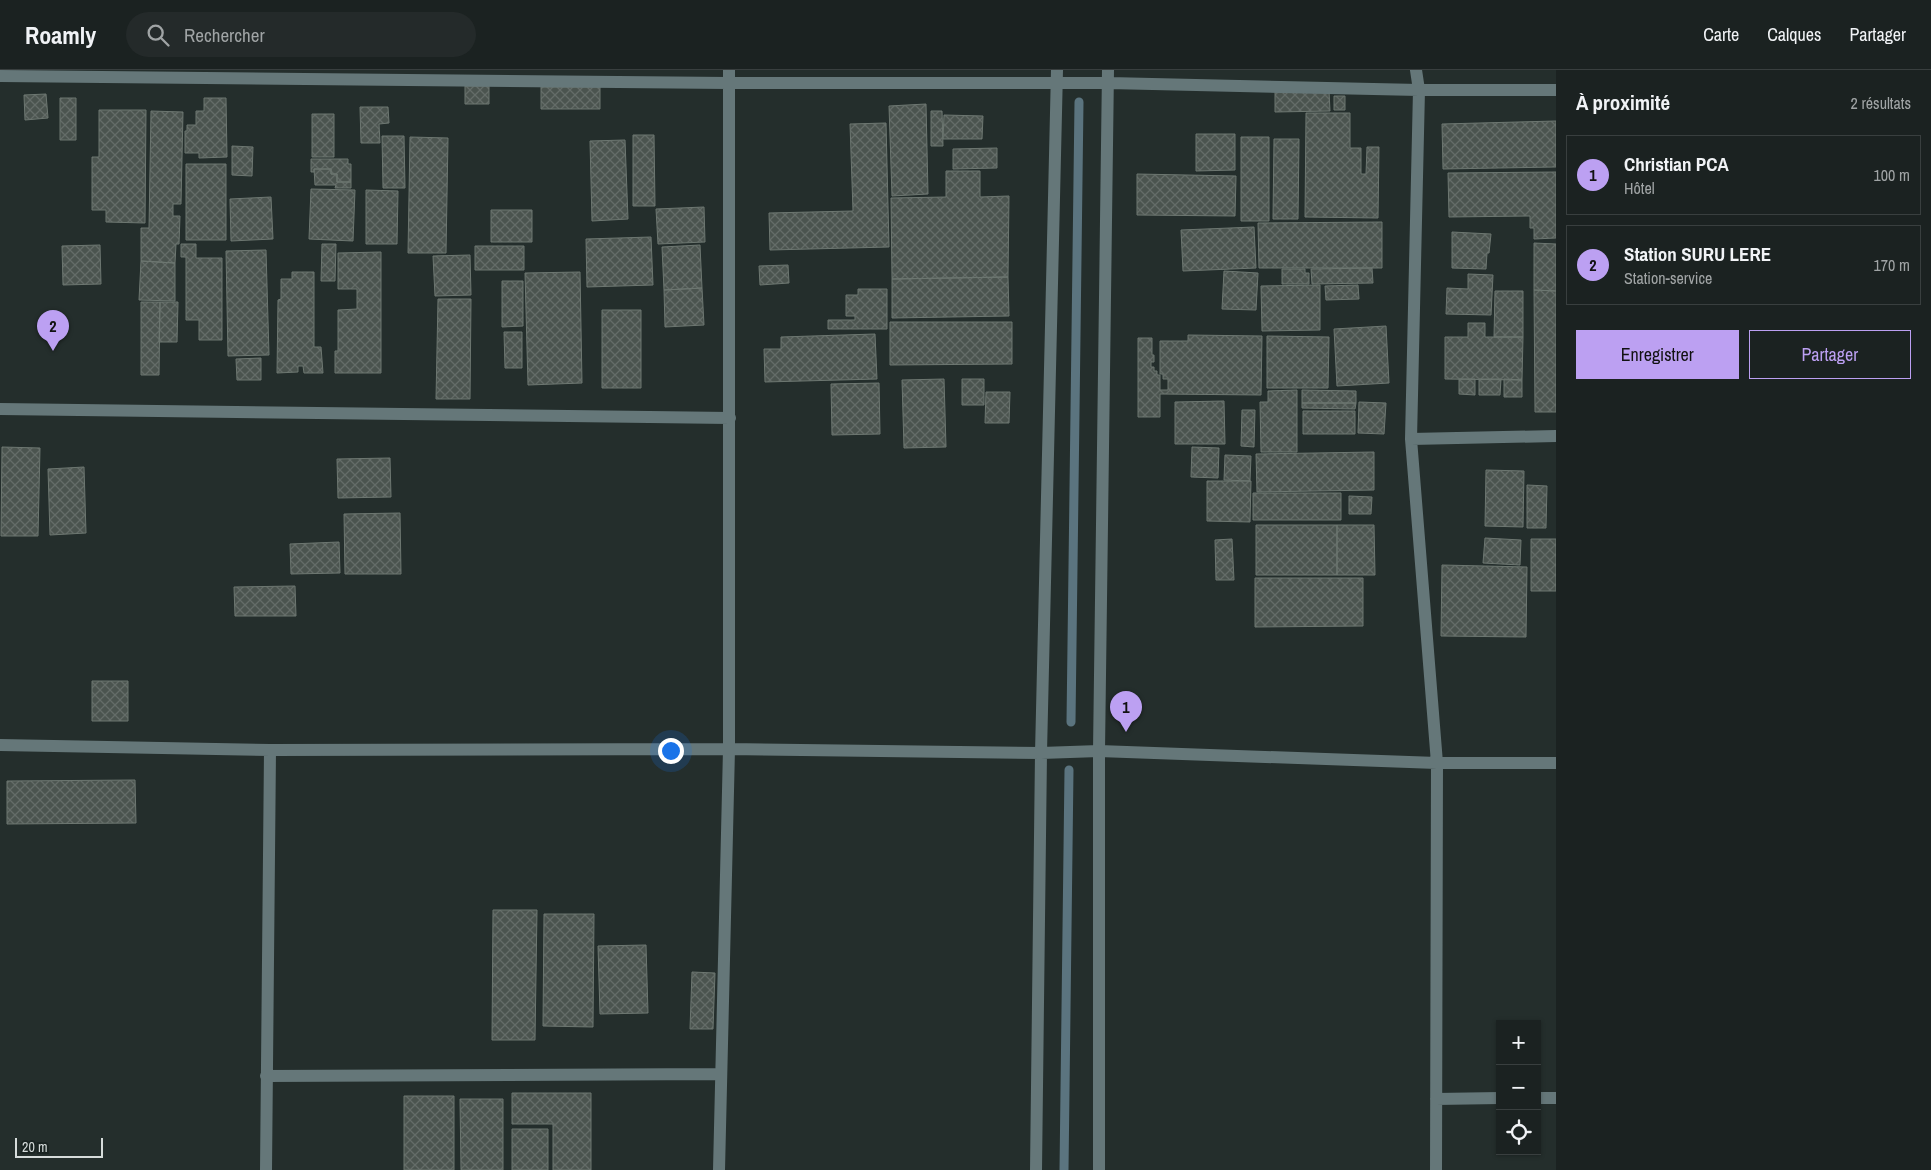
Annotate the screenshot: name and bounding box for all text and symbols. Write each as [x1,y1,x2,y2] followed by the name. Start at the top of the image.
[126,12,476,57] search box
[25,19,96,51] text: Roamly
[144,21,172,49] icon: search
[184,22,265,48] text: Rechercher
[1703,22,1739,47] text: Carte
[1767,22,1821,47] text: Calques
[1849,22,1906,47] text: Partager
[1576,88,1670,117] text: À proximité
[1850,92,1911,114] text: 2 résultats
[1624,151,1729,177] text: Christian PCA
[1589,164,1597,186] text: 1
[1874,164,1910,186] text: 100 m
[1624,177,1655,199] text: Hôtel
[1624,241,1771,267] text: Station SURU LERE
[1589,254,1597,276] text: 2
[1874,254,1910,276] text: 170 m
[1624,267,1712,289] text: Station-service
[37,310,69,351] pin: 2
[1576,330,1739,379] button: Enregistrer
[1749,330,1911,379] button: Partager
[1110,691,1142,732] pin: 1
[658,738,684,764] your location
[1496,1020,1541,1155] map controls
[1496,1020,1541,1065] button: +
[1496,1065,1541,1110] button: −
[1496,1110,1541,1155] button: locate
[15,1135,102,1158] scale bar
[22,1138,48,1156] text: 20 m

